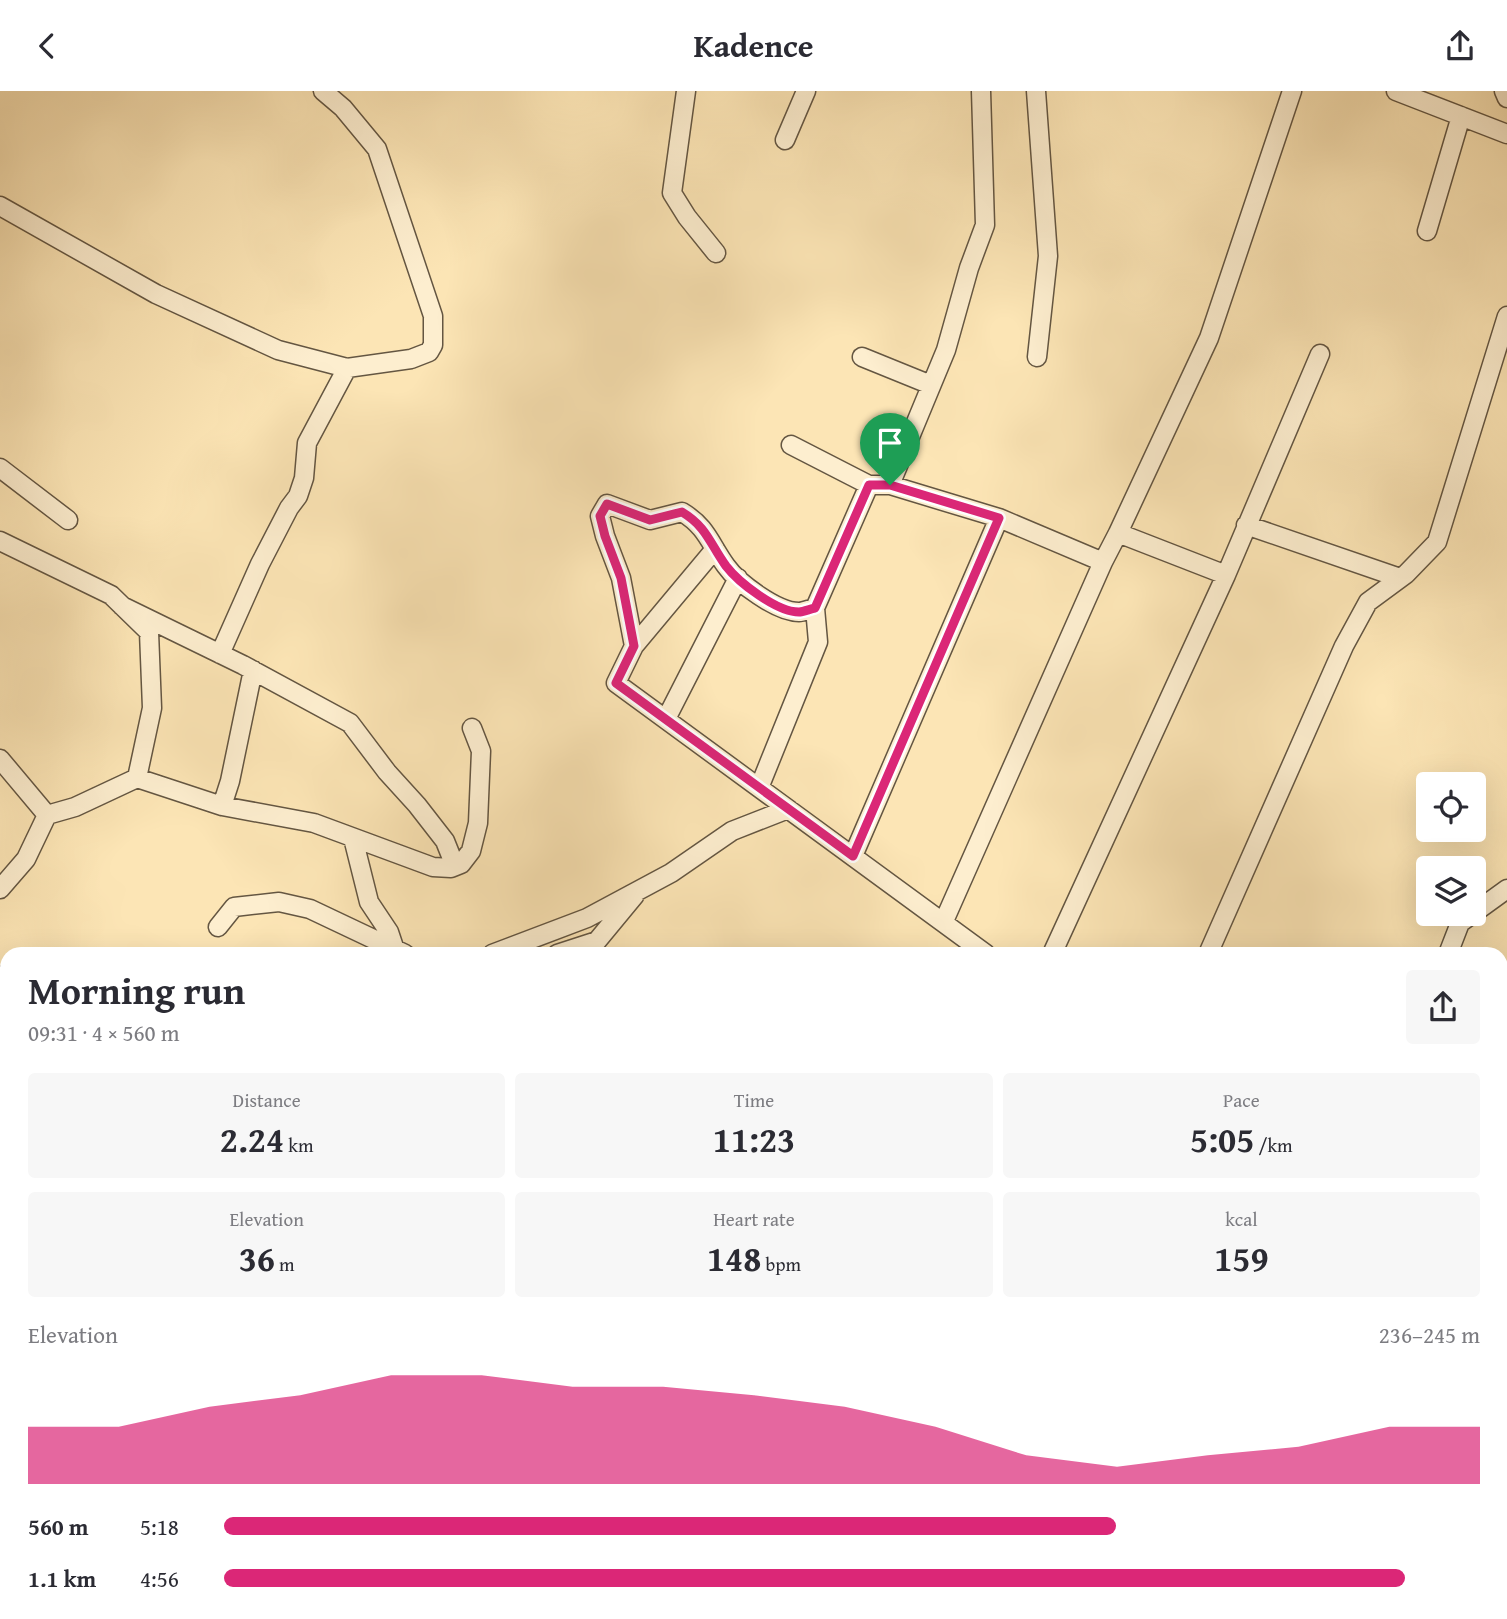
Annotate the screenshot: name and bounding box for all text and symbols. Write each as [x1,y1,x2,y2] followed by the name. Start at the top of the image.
[693,22,814,69] text: Kadence
[28,27,66,65] icon: back
[1441,27,1479,65] icon: share
[860,413,920,485] pin
[871,424,909,462] icon: arrive
[1416,772,1486,926] map controls
[1416,772,1486,842] button: locate
[1416,856,1486,926] button: layers
[28,962,245,1018] text: Morning run
[1406,970,1480,1044] button: share
[28,1016,180,1049] text: 09:31 · 4 × 560 m
[233,1086,301,1114] text: Distance
[734,1086,774,1114] text: Time
[1223,1086,1260,1114] text: Pace
[220,1114,284,1165] text: 2.24
[713,1114,795,1165] text: 11:23
[1190,1114,1254,1165] text: 5:05
[284,1131,313,1159] text: km
[1254,1131,1293,1159] text: /km
[229,1205,304,1233] text: Elevation
[713,1205,795,1233] text: Heart rate
[1225,1205,1258,1233] text: kcal
[239,1233,275,1284] text: 36
[707,1233,761,1284] text: 148
[1214,1233,1269,1284] text: 159
[275,1250,295,1278] text: m
[761,1250,801,1278] text: bpm
[28,1318,118,1351] text: Elevation
[1379,1318,1480,1351] text: 236–245 m
[28,1510,89,1543] text: 560 m
[140,1510,179,1543] text: 5:18
[28,1562,96,1595] text: 1.1 km
[140,1562,179,1595] text: 4:56

